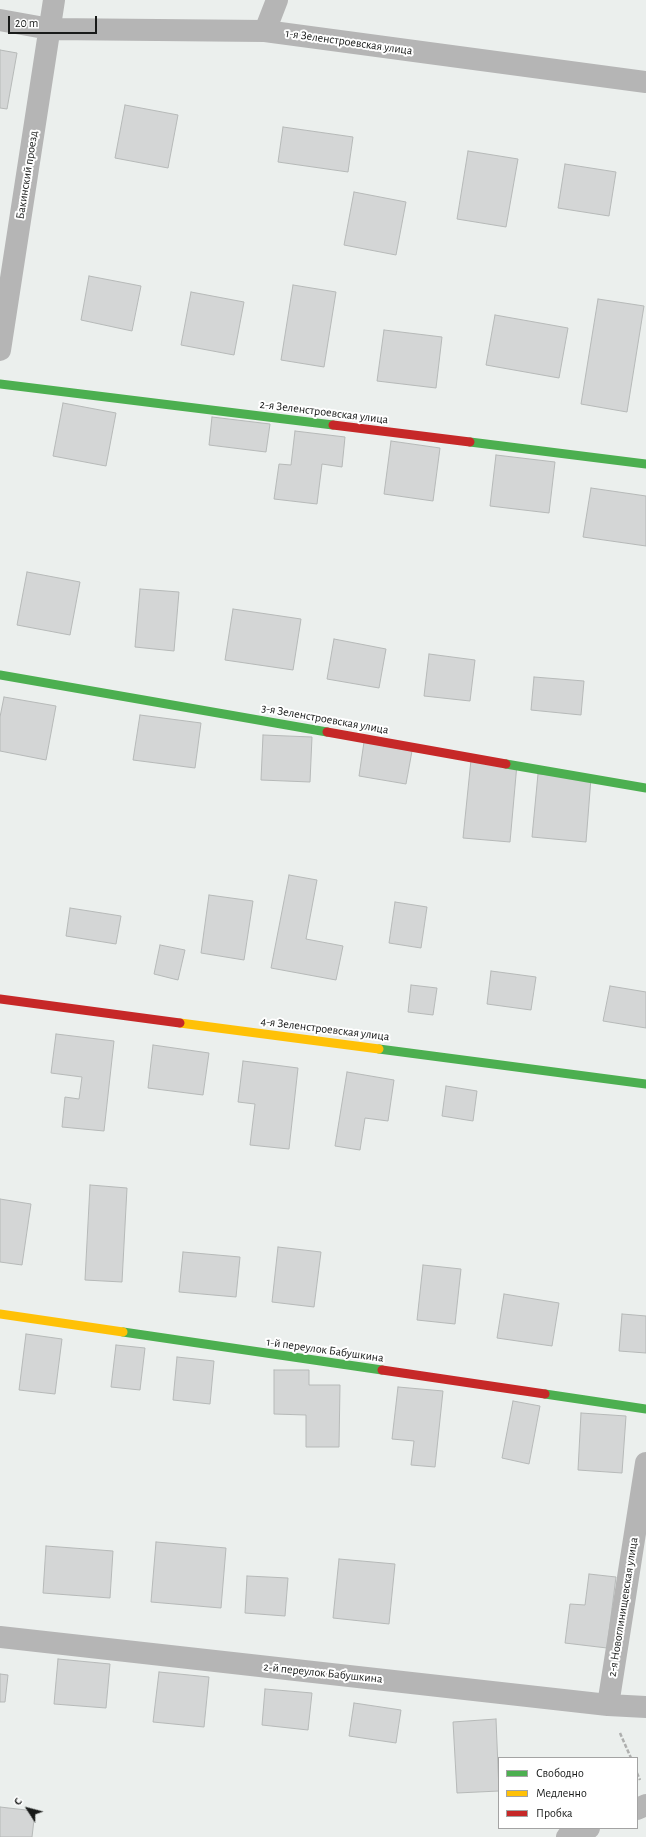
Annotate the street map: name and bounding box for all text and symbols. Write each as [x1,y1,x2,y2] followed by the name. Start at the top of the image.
[10,8,99,34] scale bar
[15,17,38,29] text: 20 m
[285,26,413,58] street label: 1-я Зеленстроевская улица
[13,130,41,220] street label: Бакинский проезд
[259,397,389,427] street label: 2-я Зеленстроевская улица
[260,701,390,737] street label: 3-я Зеленстроевская улица
[260,1014,390,1044] street label: 4-я Зеленстроевская улица
[265,1335,385,1365] street label: 1-й переулок Бабушкина
[605,1536,641,1678] street label: 2-я Новоглинищевская улица
[263,1660,383,1686] street label: 2-й переулок Бабушкина
[498,1757,638,1829] legend
[536,1767,584,1779] text: Свободно
[536,1787,587,1799] text: Медленно
[8,1789,48,1829] north arrow
[12,1796,24,1807] text: С
[536,1807,573,1819] text: Пробка

